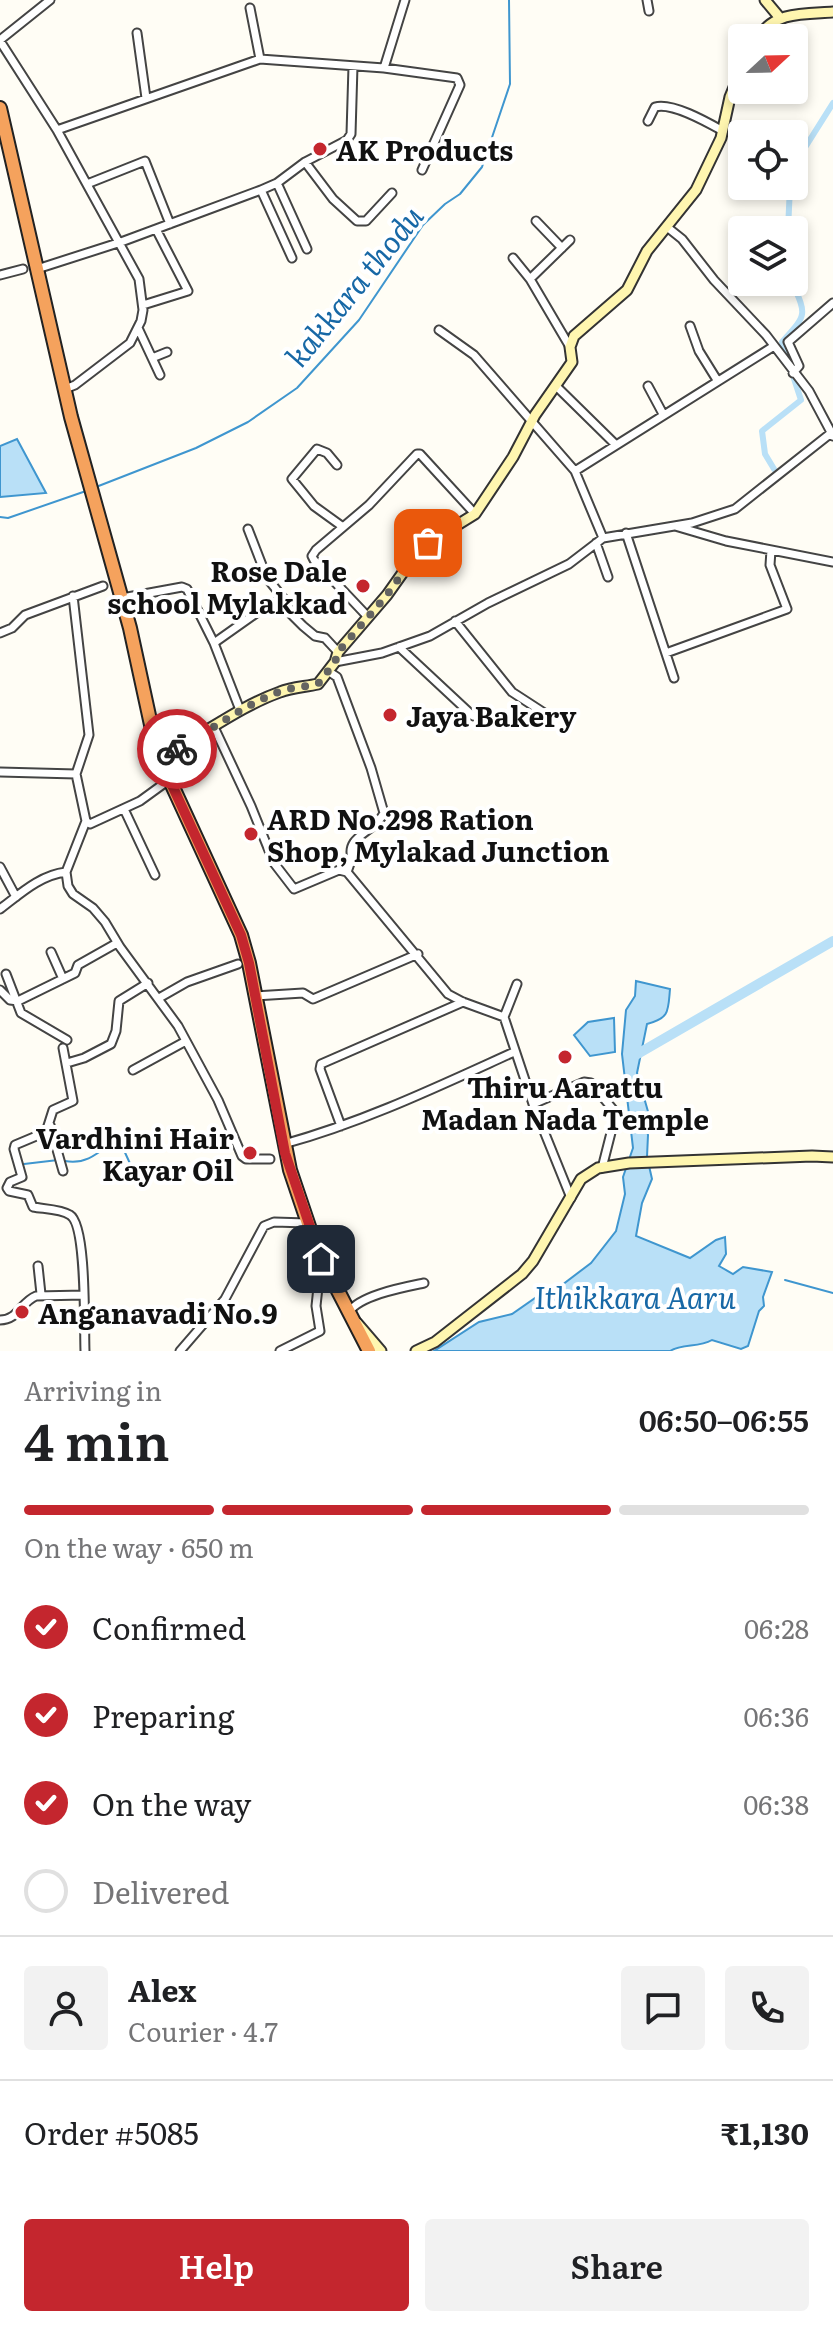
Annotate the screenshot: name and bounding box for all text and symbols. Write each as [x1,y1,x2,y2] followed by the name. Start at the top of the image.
[728,24,808,104] north arrow
[728,24,808,296] map controls
[728,120,808,200] button: locate
[336,128,513,170] place label: AK Products
[311,140,329,158] marker: AK Products
[274,195,432,375] water label: kakkara thodu
[728,216,808,296] button: layers
[394,509,462,577] pin
[406,521,450,565] icon: bag
[107,549,347,623] place label: Rose Dale school Mylakkad
[354,577,372,595] marker: Rose Dale school Mylakkad
[406,694,577,736] place label: Jaya Bakery
[381,706,399,724] marker: Jaya Bakery
[137,709,217,789] courier
[155,727,199,771] icon: bike
[267,797,610,871] place label: ARD No.298 Ration Shop, Mylakad Junction
[242,825,260,843] marker: ARD No.298 Ration Shop, Mylakad Junction
[556,1048,574,1066] marker: Thiru Aarattu Madan Nada Temple
[421,1065,709,1139] place label: Thiru Aarattu Madan Nada Temple
[36,1116,234,1190] place label: Vardhini Hair Kayar Oil
[241,1144,259,1162] marker: Vardhini Hair Kayar Oil
[287,1225,355,1293] pin
[299,1237,343,1281] icon: home
[534,1274,736,1318] water label: Ithikkara Aaru
[38,1291,278,1333] place label: Anganavadi No.9
[13,1303,31,1321] marker: Anganavadi No.9
[24,1370,162,1409] text: Arriving in
[639,1397,809,1441] text: 06:50–06:55
[24,1400,170,1477] text: 4 min
[24,1527,254,1566] text: On the way · 650 m
[24,1605,68,1649] icon: check
[92,1605,246,1649] text: Confirmed
[744,1608,809,1647] text: 06:28
[24,1693,68,1737] icon: check
[92,1693,234,1737] text: Preparing
[744,1696,809,1735] text: 06:36
[24,1781,68,1825] icon: check
[92,1781,251,1825] text: On the way
[743,1784,809,1823] text: 06:38
[92,1869,229,1913] text: Delivered
[24,1966,108,2050] button: person
[621,1966,705,2050] button: chat
[725,1966,809,2050] button: phone
[128,1967,196,2011] text: Alex
[128,2011,278,2050] text: Courier · 4.7
[24,2110,199,2154] text: Order #5085
[721,2110,809,2154] text: ₹1,130
[24,2219,409,2311] button: Help
[425,2219,809,2311] button: Share

